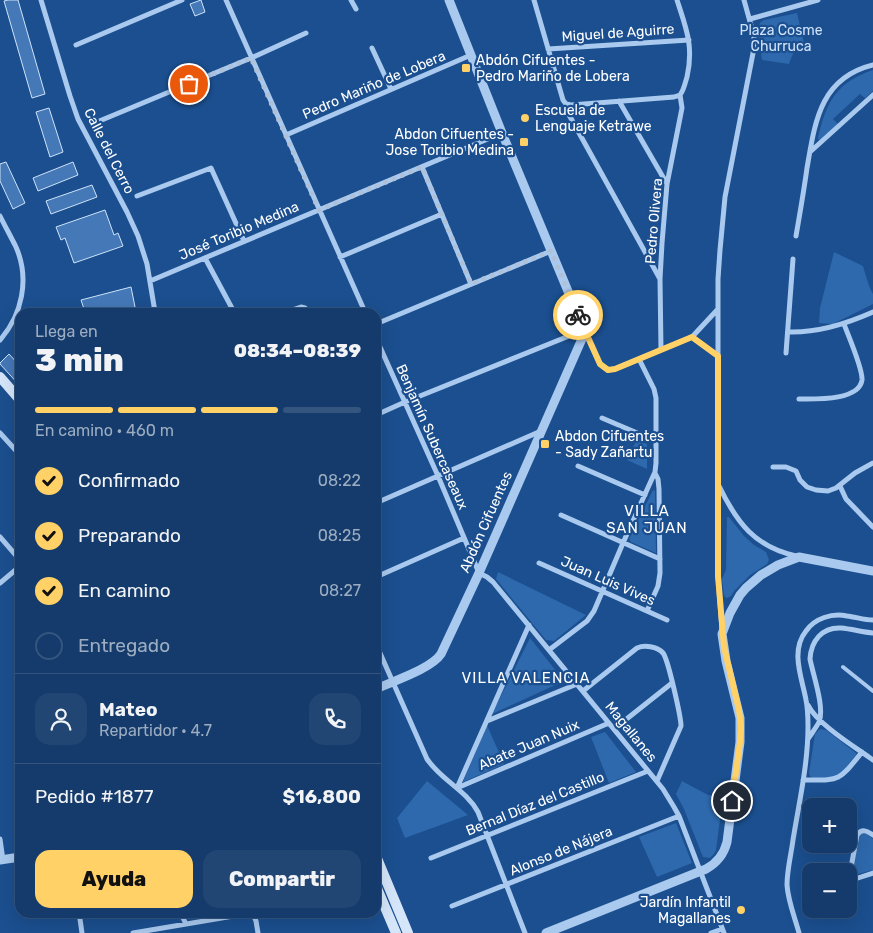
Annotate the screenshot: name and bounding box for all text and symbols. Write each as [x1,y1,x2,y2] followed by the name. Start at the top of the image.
[561,21,675,45] street label: Miguel de Aguirre
[739,22,823,55] park label: Plaza Cosme Churruca
[300,47,448,123] street label: Pedro Mariño de Lobera
[476,52,630,85] place label: Abdón Cifuentes - Pedro Mariño de Lobera
[460,62,472,74] marker: Abdón Cifuentes - Pedro Mariño de Lobera
[168,63,210,105] pin
[175,70,203,98] icon: bag
[535,102,652,135] place label: Escuela de Lenguaje Ketrawe
[80,105,138,197] street label: Calle del Cerro
[519,112,531,124] marker: Escuela de Lenguaje Ketrawe
[385,126,514,159] place label: Abdon Cifuentes - Jose Toribio Medina
[518,136,530,148] marker: Abdon Cifuentes - Jose Toribio Medina
[642,177,666,265] street label: Pedro Olivera
[177,198,301,264] street label: José Toribio Medina
[553,290,603,340] courier
[564,301,592,329] icon: bike
[35,322,98,341] text: Llega en
[234,339,361,362] text: 08:34–08:39
[35,341,124,379] text: 3 min
[392,362,472,513] street label: Benjamín Subercaseaux
[35,421,174,440] text: En camino · 460 m
[555,428,664,461] place label: Abdon Cifuentes - Sady Zañartu
[539,438,551,450] marker: Abdon Cifuentes - Sady Zañartu
[35,467,63,495] icon: check
[78,469,180,492] text: Confirmado
[456,469,516,575] street label: Abdón Cifuentes
[318,471,361,490] text: 08:22
[606,502,688,537] district label: VILLA SAN JUAN
[35,522,63,550] icon: check
[78,524,181,547] text: Preparando
[318,526,361,545] text: 08:25
[558,553,658,609] street label: Juan Luis Vives
[35,577,63,605] icon: check
[78,579,171,602] text: En camino
[319,581,361,600] text: 08:27
[78,634,170,657] text: Entregado
[462,669,590,687] district label: VILLA VALENCIA
[35,693,87,745] button: person
[309,693,361,745] button: phone
[99,698,158,721] text: Mateo
[601,698,661,766] street label: Magallanes
[476,716,582,774] street label: Abate Juan Nuix
[99,721,212,740] text: Repartidor · 4.7
[463,768,607,840] street label: Bernal Díaz del Castillo
[711,780,753,822] pin
[35,785,153,808] text: Pedido #1877
[283,785,361,808] text: $16,800
[718,787,746,815] icon: home
[802,798,857,918] map controls
[802,798,857,853] button: +
[507,823,615,879] street label: Alonso de Nájera
[35,850,193,908] button: Ayuda
[203,850,361,908] button: Compartir
[802,863,857,918] button: −
[640,894,731,927] place label: Jardín Infantil Magallanes
[735,904,747,916] marker: Jardín Infantil Magallanes

